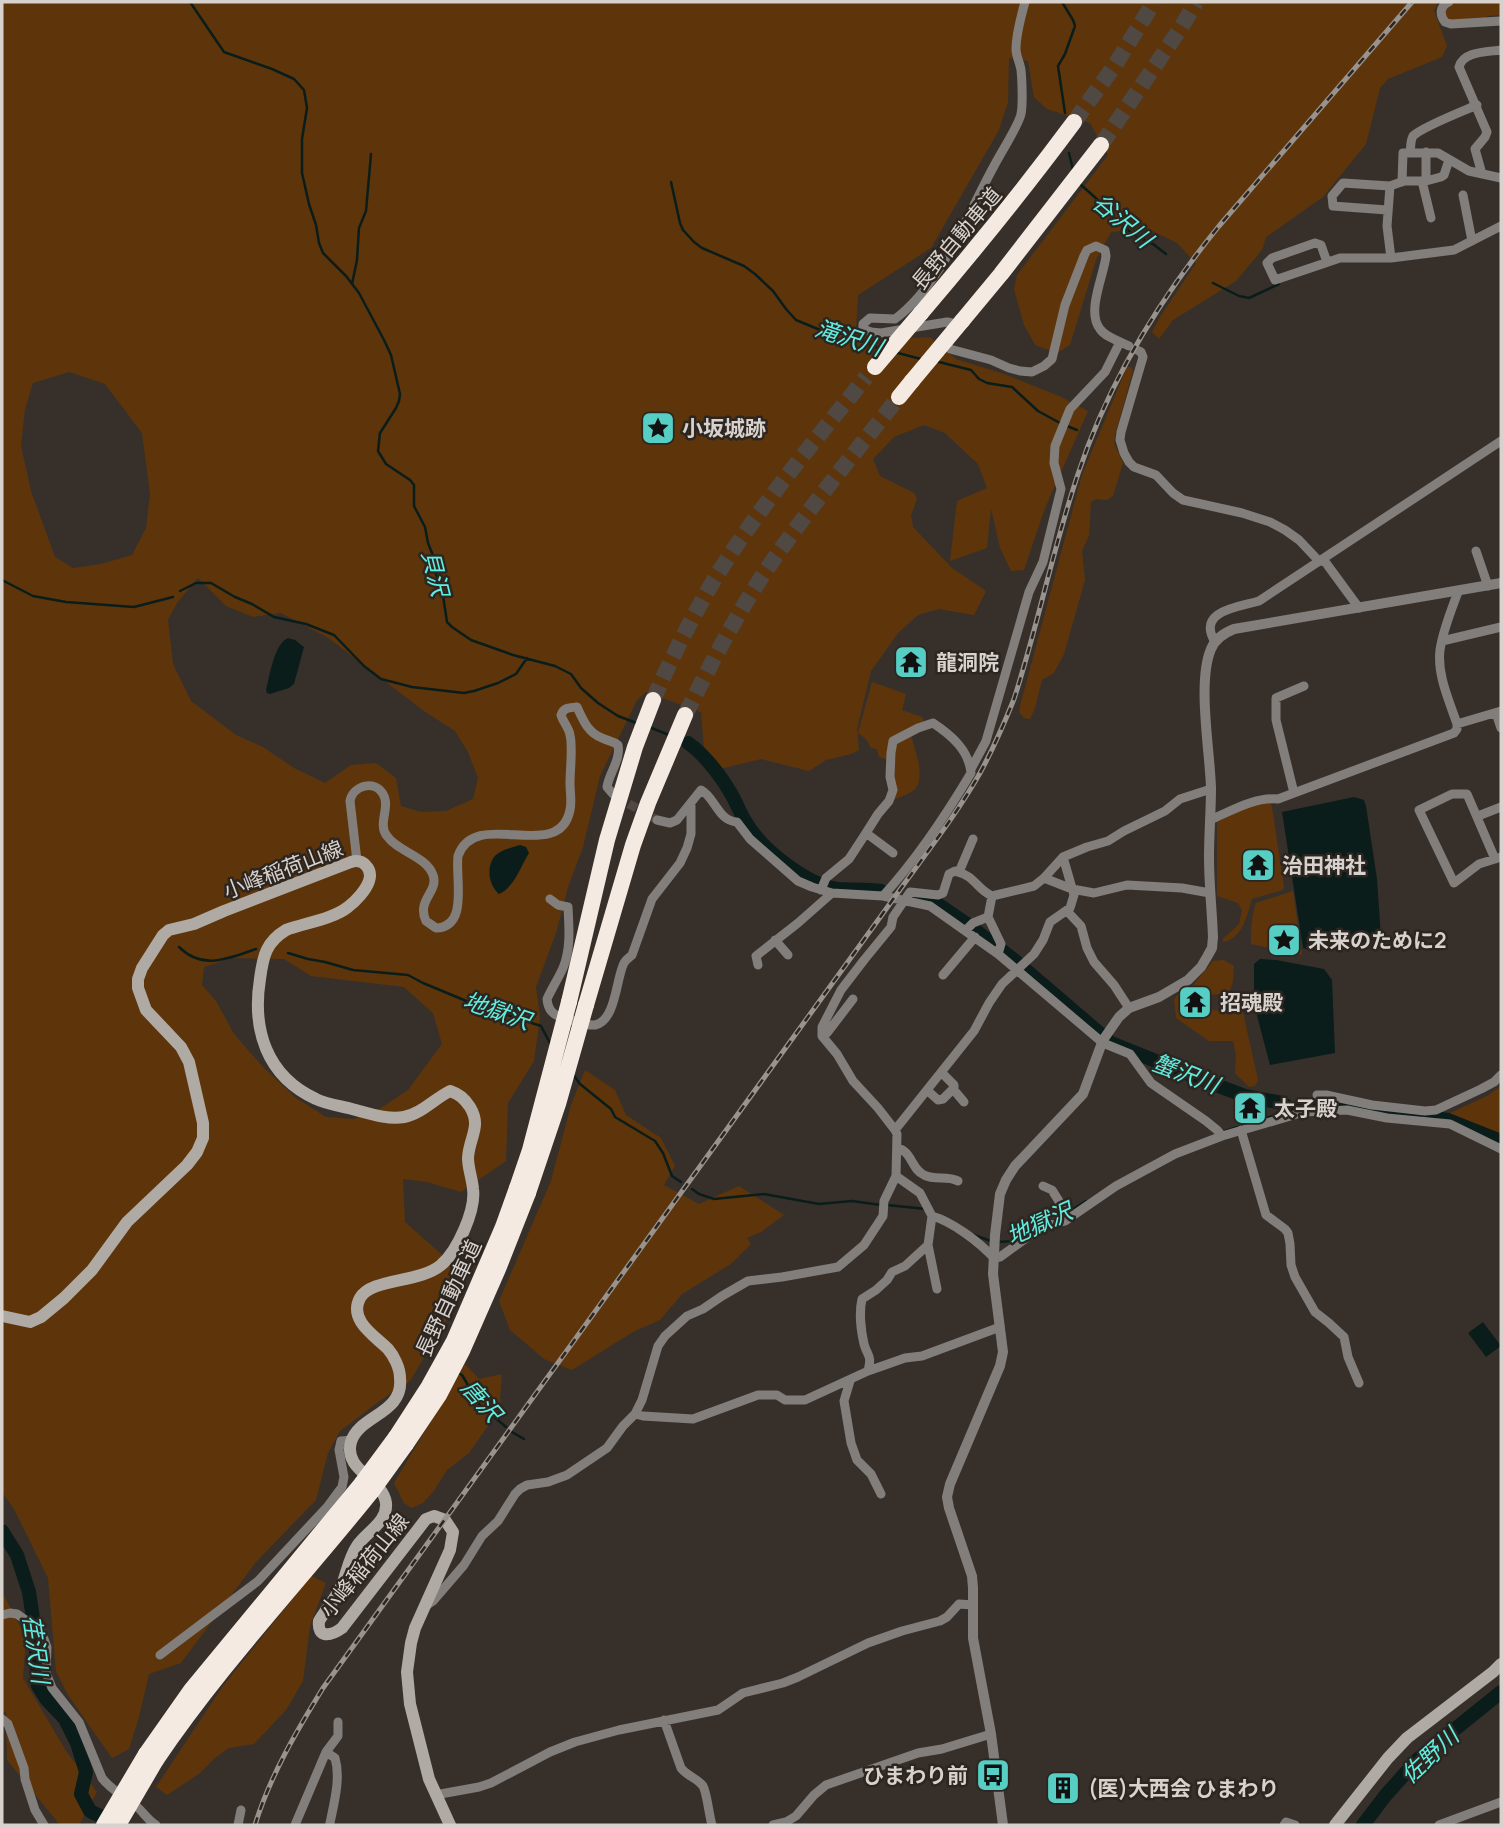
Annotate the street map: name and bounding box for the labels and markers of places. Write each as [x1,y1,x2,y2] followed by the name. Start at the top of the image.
[639,409,677,447] place icon: 小坂城跡
[682,414,766,442] place label: 小坂城跡
[892,643,930,681] temple icon: 龍洞院
[936,648,999,676] place label: 龍洞院
[1239,846,1277,884] temple icon: 治田神社
[1282,851,1366,879] place label: 治田神社
[1265,921,1303,959] place icon: 未来のために2
[1308,926,1447,954] place label: 未来のために2
[1176,983,1214,1021] temple icon: 招魂殿
[1220,988,1283,1016] place label: 招魂殿
[1231,1089,1269,1127] temple icon: 太子殿
[1274,1094,1337,1122] place label: 太子殿
[974,1756,1012,1794] bus stop icon: ひまわり前
[863,1761,968,1789] place label: ひまわり前
[1044,1769,1082,1807] building icon: (医)大西会 ひまわり
[1088,1774,1279,1802] place label: (医)大西会 ひまわり

